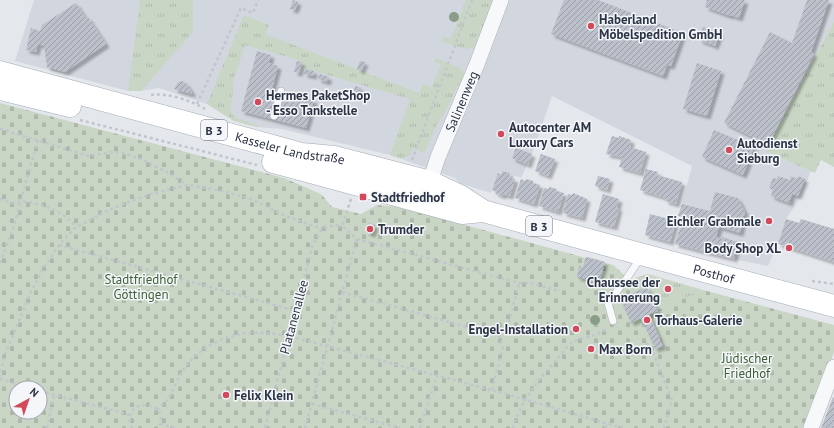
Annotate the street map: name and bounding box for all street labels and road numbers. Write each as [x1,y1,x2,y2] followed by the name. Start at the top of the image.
[441,68,482,134] street label: Salinenweg
[201,120,227,140] road number: B 3
[233,128,347,168] street label: Kasseler Landstraße
[526,216,552,236] road number: B 3
[691,260,737,288] street label: Posthof
[276,278,312,356] street label: Platanenallee

